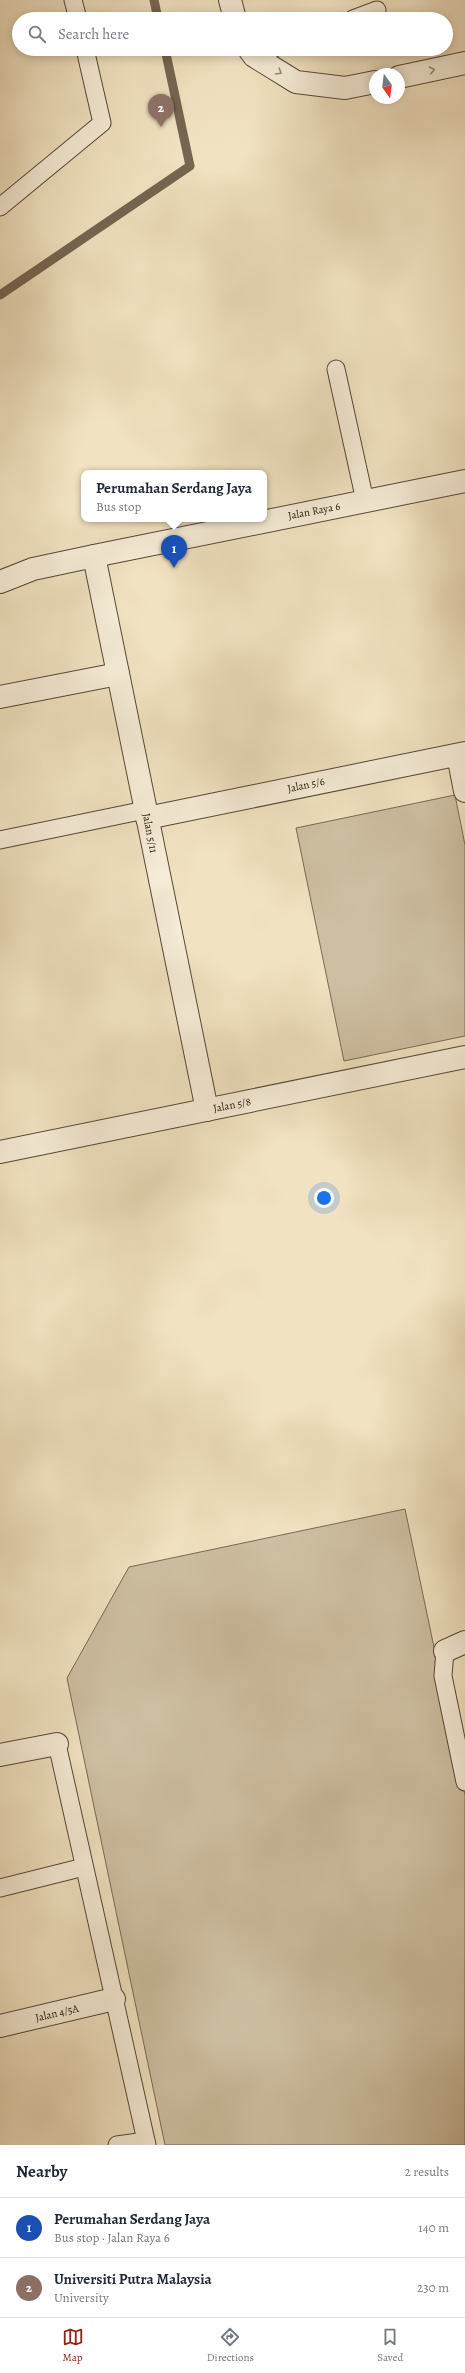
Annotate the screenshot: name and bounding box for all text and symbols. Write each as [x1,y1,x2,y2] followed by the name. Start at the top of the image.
[12,12,453,56] search box
[26,23,48,45] icon: search
[58,24,129,44] text: Search here
[429,66,435,74] one-way arrow
[275,67,282,75] one-way arrow
[369,68,405,104] north arrow
[148,94,174,127] pin: 2
[81,470,267,522] popup
[96,478,252,498] text: Perumahan Serdang Jaya
[96,498,141,515] text: Bus stop
[287,499,341,523] street label: Jalan Raya 6
[161,535,187,568] pin: 1
[286,774,326,796] street label: Jalan 5/6
[139,812,161,854] street label: Jalan 5/11
[212,1094,252,1116] street label: Jalan 5/8
[314,1188,334,1208] your location
[34,2001,81,2025] street label: Jalan 4/5A
[16,2160,67,2183] text: Nearby
[405,2163,449,2180] text: 2 results
[54,2209,210,2229] text: Perumahan Serdang Jaya
[27,2219,31,2236] text: 1
[418,2219,449,2236] text: 140 m
[54,2229,170,2246] text: Bus stop · Jalan Raya 6
[54,2269,212,2289] text: Universiti Putra Malaysia
[26,2279,32,2296] text: 2
[417,2279,449,2296] text: 230 m
[54,2289,109,2306] text: University
[62,2326,84,2365] tab: Map
[207,2326,254,2365] tab: Directions
[377,2326,403,2365] tab: Saved

